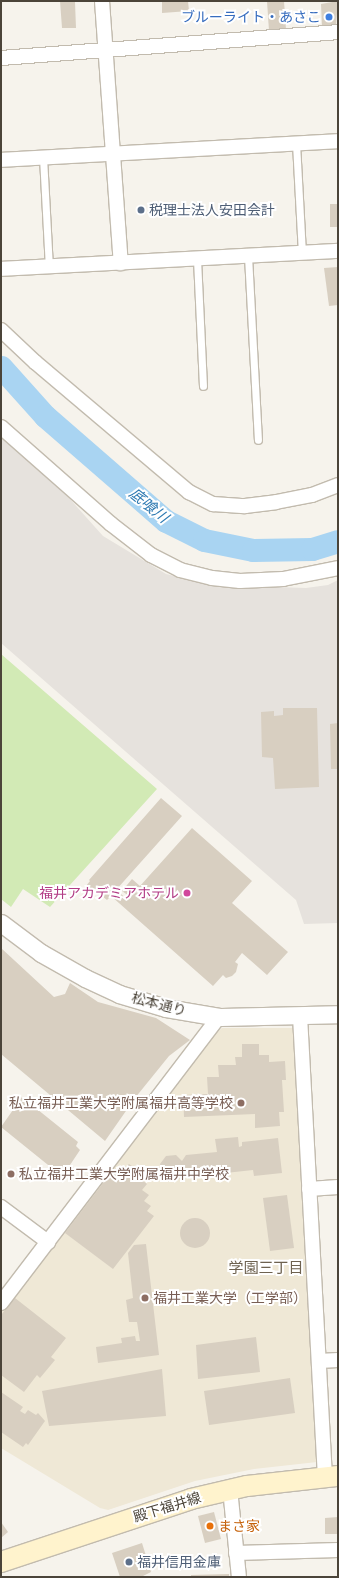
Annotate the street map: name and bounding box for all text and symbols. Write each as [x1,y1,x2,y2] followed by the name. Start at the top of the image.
[181,9,321,25] place label: ブルーライト・あさこ
[324,12,334,22] marker: ブルーライト・あさこ
[149,202,275,218] place label: 税理士法人安田会計
[136,205,146,215] marker: 税理士法人安田会計
[126,484,172,526] water label: 底喰川
[39,885,179,901] place label: 福井アカデミアホテル
[182,888,192,898] marker: 福井アカデミアホテル
[130,989,188,1019] street label: 松本通り
[9,1095,233,1111] place label: 私立福井工業大学附属福井高等学校
[236,1098,246,1108] marker: 私立福井工業大学附属福井高等学校
[19,1166,229,1182] place label: 私立福井工業大学附属福井中学校
[6,1169,16,1179] marker: 私立福井工業大学附属福井中学校
[229,1259,303,1277] district label: 学園三丁目
[153,1290,307,1306] place label: 福井工業大学（工学部）
[140,1293,150,1303] marker: 福井工業大学（工学部）
[131,1489,203,1525] street label: 殿下福井線
[218,1518,260,1534] place label: まさ家
[205,1521,215,1531] marker: まさ家
[137,1554,221,1570] place label: 福井信用金庫
[124,1557,134,1567] marker: 福井信用金庫

